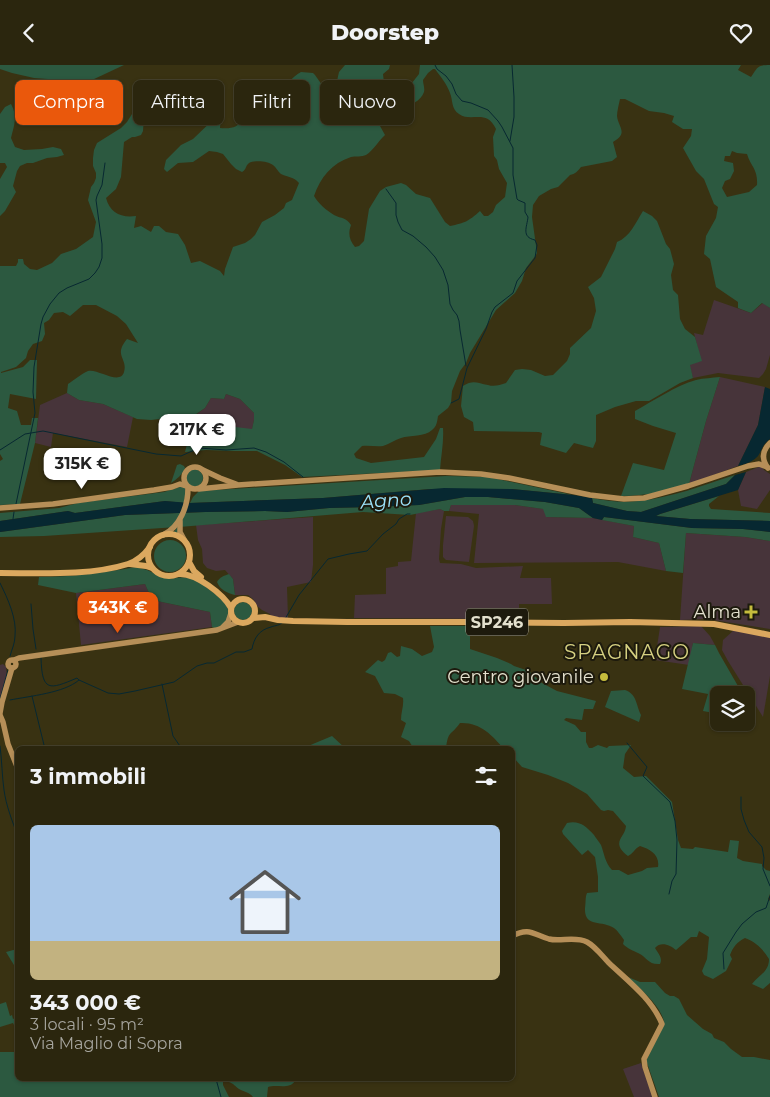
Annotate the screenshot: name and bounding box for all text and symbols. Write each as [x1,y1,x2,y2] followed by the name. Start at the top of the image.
[15,19,43,47] icon: back
[331,19,439,46] text: Doorstep
[727,19,755,47] icon: heart
[15,80,123,125] chip: Compra
[133,80,224,125] chip: Affitta
[234,80,310,125] chip: Filtri
[320,80,414,125] chip: Nuovo
[156,413,238,456] pin: 217K €
[170,420,224,439] text: 217K €
[41,447,123,490] pin: 315K €
[55,454,109,473] text: 315K €
[359,487,413,514] water label: Agno
[77,591,159,634] pin: 343K €
[88,598,148,617] text: 343K €
[694,601,741,623] place label: Alma
[745,606,757,618] marker: Alma
[466,609,528,635] road number: SP246
[564,640,690,664] district label: SPAGNAGO
[447,666,594,688] place label: Centro giovanile
[598,671,610,683] marker: Centro giovanile
[710,686,755,731] map controls
[710,686,755,731] button: layers
[472,762,500,790] icon: filters
[30,764,146,789] text: 3 immobili
[220,857,310,947] icon: home
[30,990,141,1015] text: 343 000 €
[30,1015,144,1034] text: 3 locali · 95 m²
[30,1034,183,1053] text: Via Maglio di Sopra

